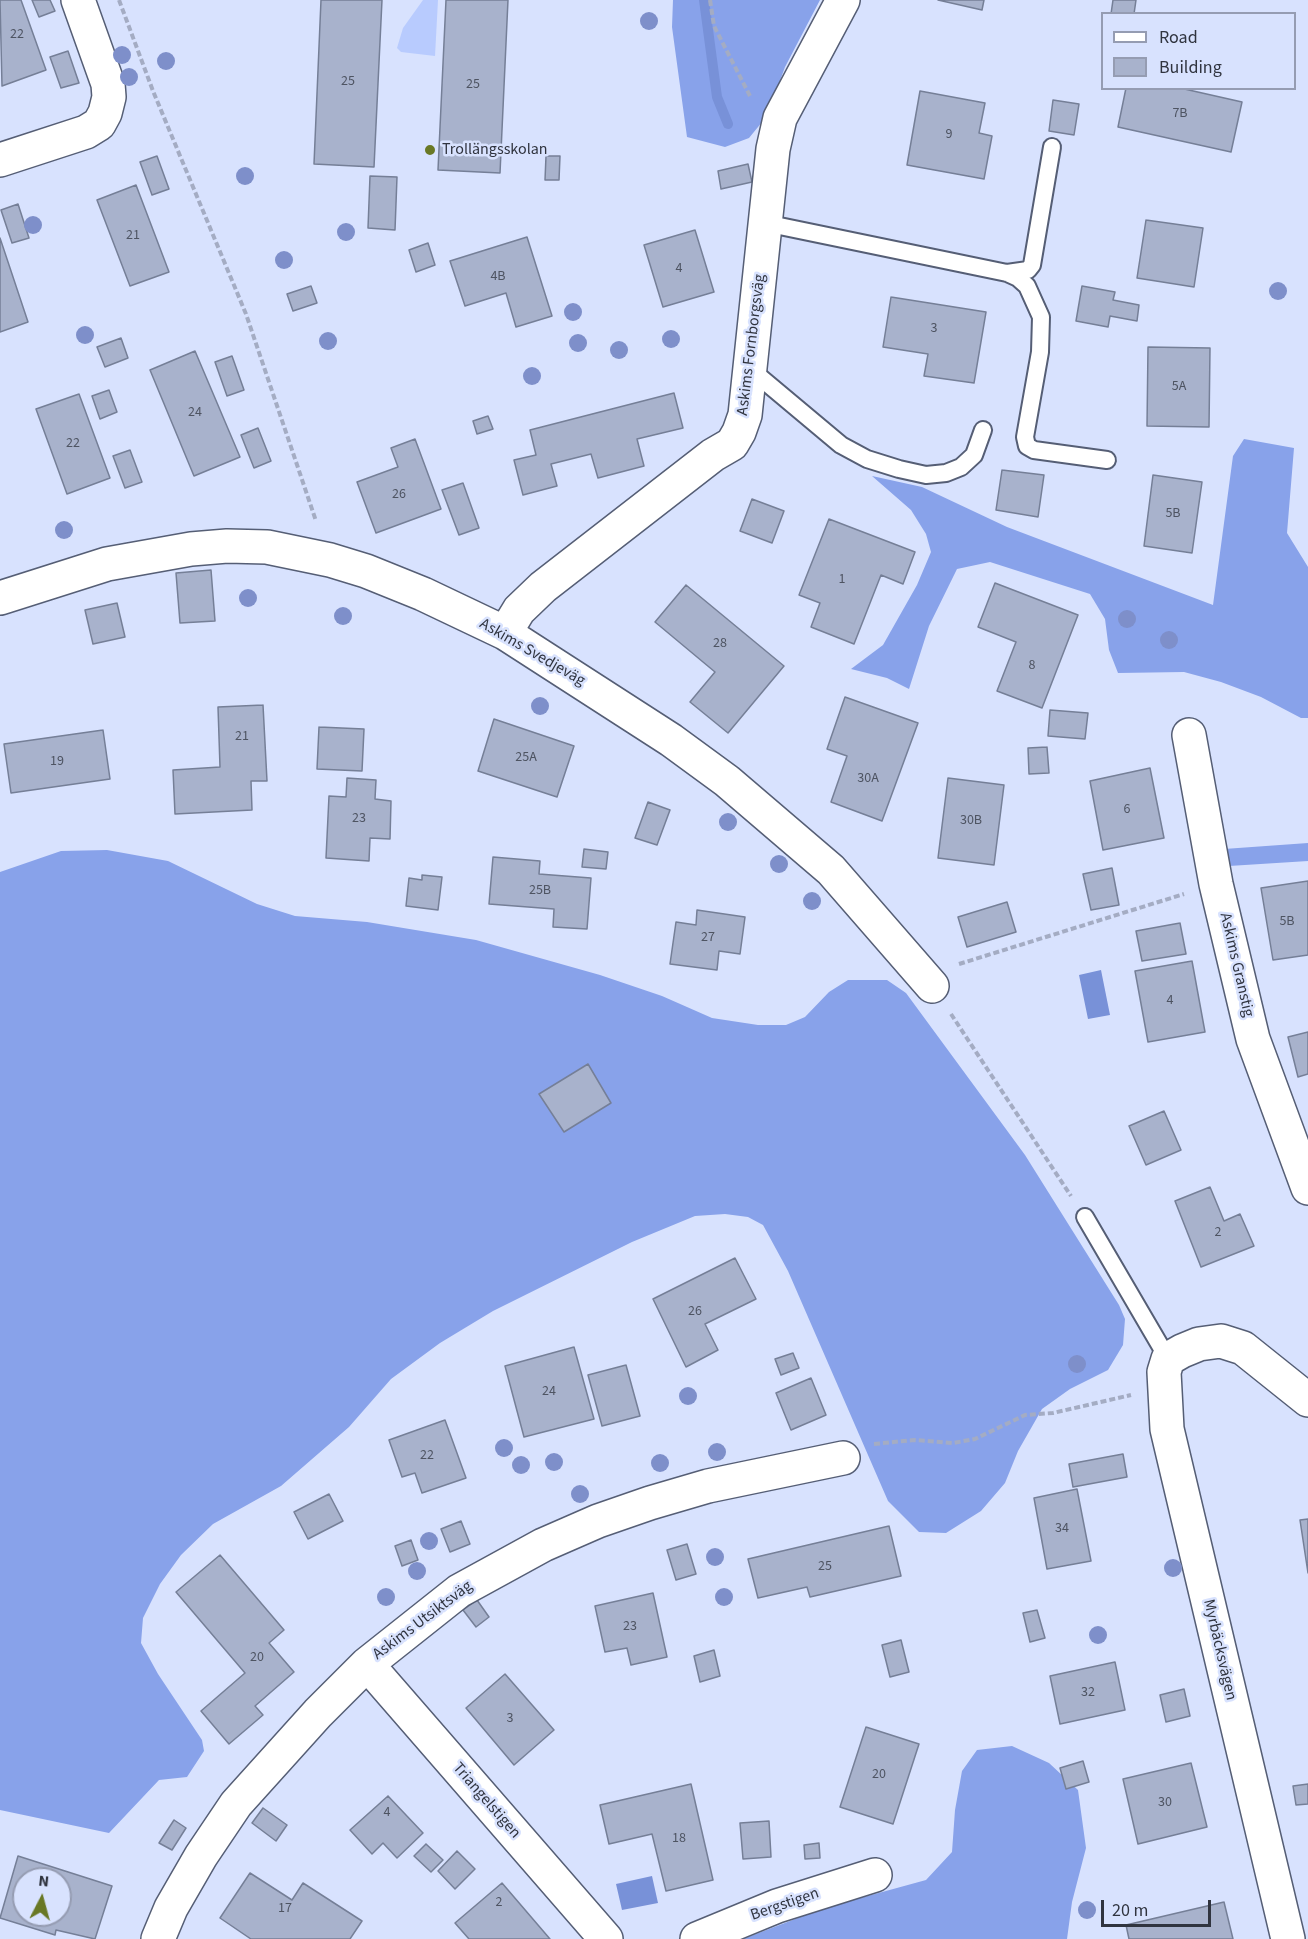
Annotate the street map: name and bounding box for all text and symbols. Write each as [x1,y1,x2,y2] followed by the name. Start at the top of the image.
[1101,12,1296,90] legend
[1159,25,1198,50] text: Road
[10,27,24,43] house number: 22
[1159,55,1222,80] text: Building
[341,74,355,90] house number: 25
[466,77,480,93] house number: 25
[1172,106,1188,122] house number: 7B
[946,127,952,143] house number: 9
[442,140,548,160] place label: Trollängsskolan
[423,143,437,157] marker: Trollängsskolan
[126,228,140,244] house number: 21
[676,261,682,277] house number: 4
[490,269,506,285] house number: 4B
[734,273,770,417] street label: Askims Fornborgsväg
[931,321,937,337] house number: 3
[1172,379,1186,395] house number: 5A
[188,405,202,421] house number: 24
[66,436,80,452] house number: 22
[392,487,406,503] house number: 26
[1165,506,1181,522] house number: 5B
[839,572,845,588] house number: 1
[476,615,588,691] street label: Askims Svedjeväg
[713,636,727,652] house number: 28
[1029,658,1035,674] house number: 8
[235,729,249,745] house number: 21
[515,750,537,766] house number: 25A
[50,754,64,770] house number: 19
[857,771,879,787] house number: 30A
[1124,802,1130,818] house number: 6
[352,811,366,827] house number: 23
[960,813,982,829] house number: 30B
[529,883,551,899] house number: 25B
[1215,911,1257,1019] street label: Askims Granstig
[1279,914,1295,930] house number: 5B
[701,930,715,946] house number: 27
[1167,993,1173,1009] house number: 4
[1215,1225,1221,1241] house number: 2
[688,1304,702,1320] house number: 26
[542,1384,556,1400] house number: 24
[420,1448,434,1464] house number: 22
[1055,1521,1069,1537] house number: 34
[818,1559,832,1575] house number: 25
[369,1577,477,1665] street label: Askims Utsiktsväg
[1198,1598,1240,1702] street label: Myrbäcksvägen
[623,1619,637,1635] house number: 23
[250,1650,264,1666] house number: 20
[1081,1685,1095,1701] house number: 32
[507,1711,513,1727] house number: 3
[448,1759,524,1843] street label: Triangelstigen
[872,1767,886,1783] house number: 20
[1158,1795,1172,1811] house number: 30
[384,1805,390,1821] house number: 4
[672,1831,686,1847] house number: 18
[12,1867,72,1927] north arrow
[37,1870,50,1893] text: N
[748,1884,822,1926] street label: Bergstigen
[1104,1888,1214,1926] scale bar
[496,1895,502,1911] house number: 2
[1112,1898,1148,1923] text: 20 m
[278,1901,292,1917] house number: 17

